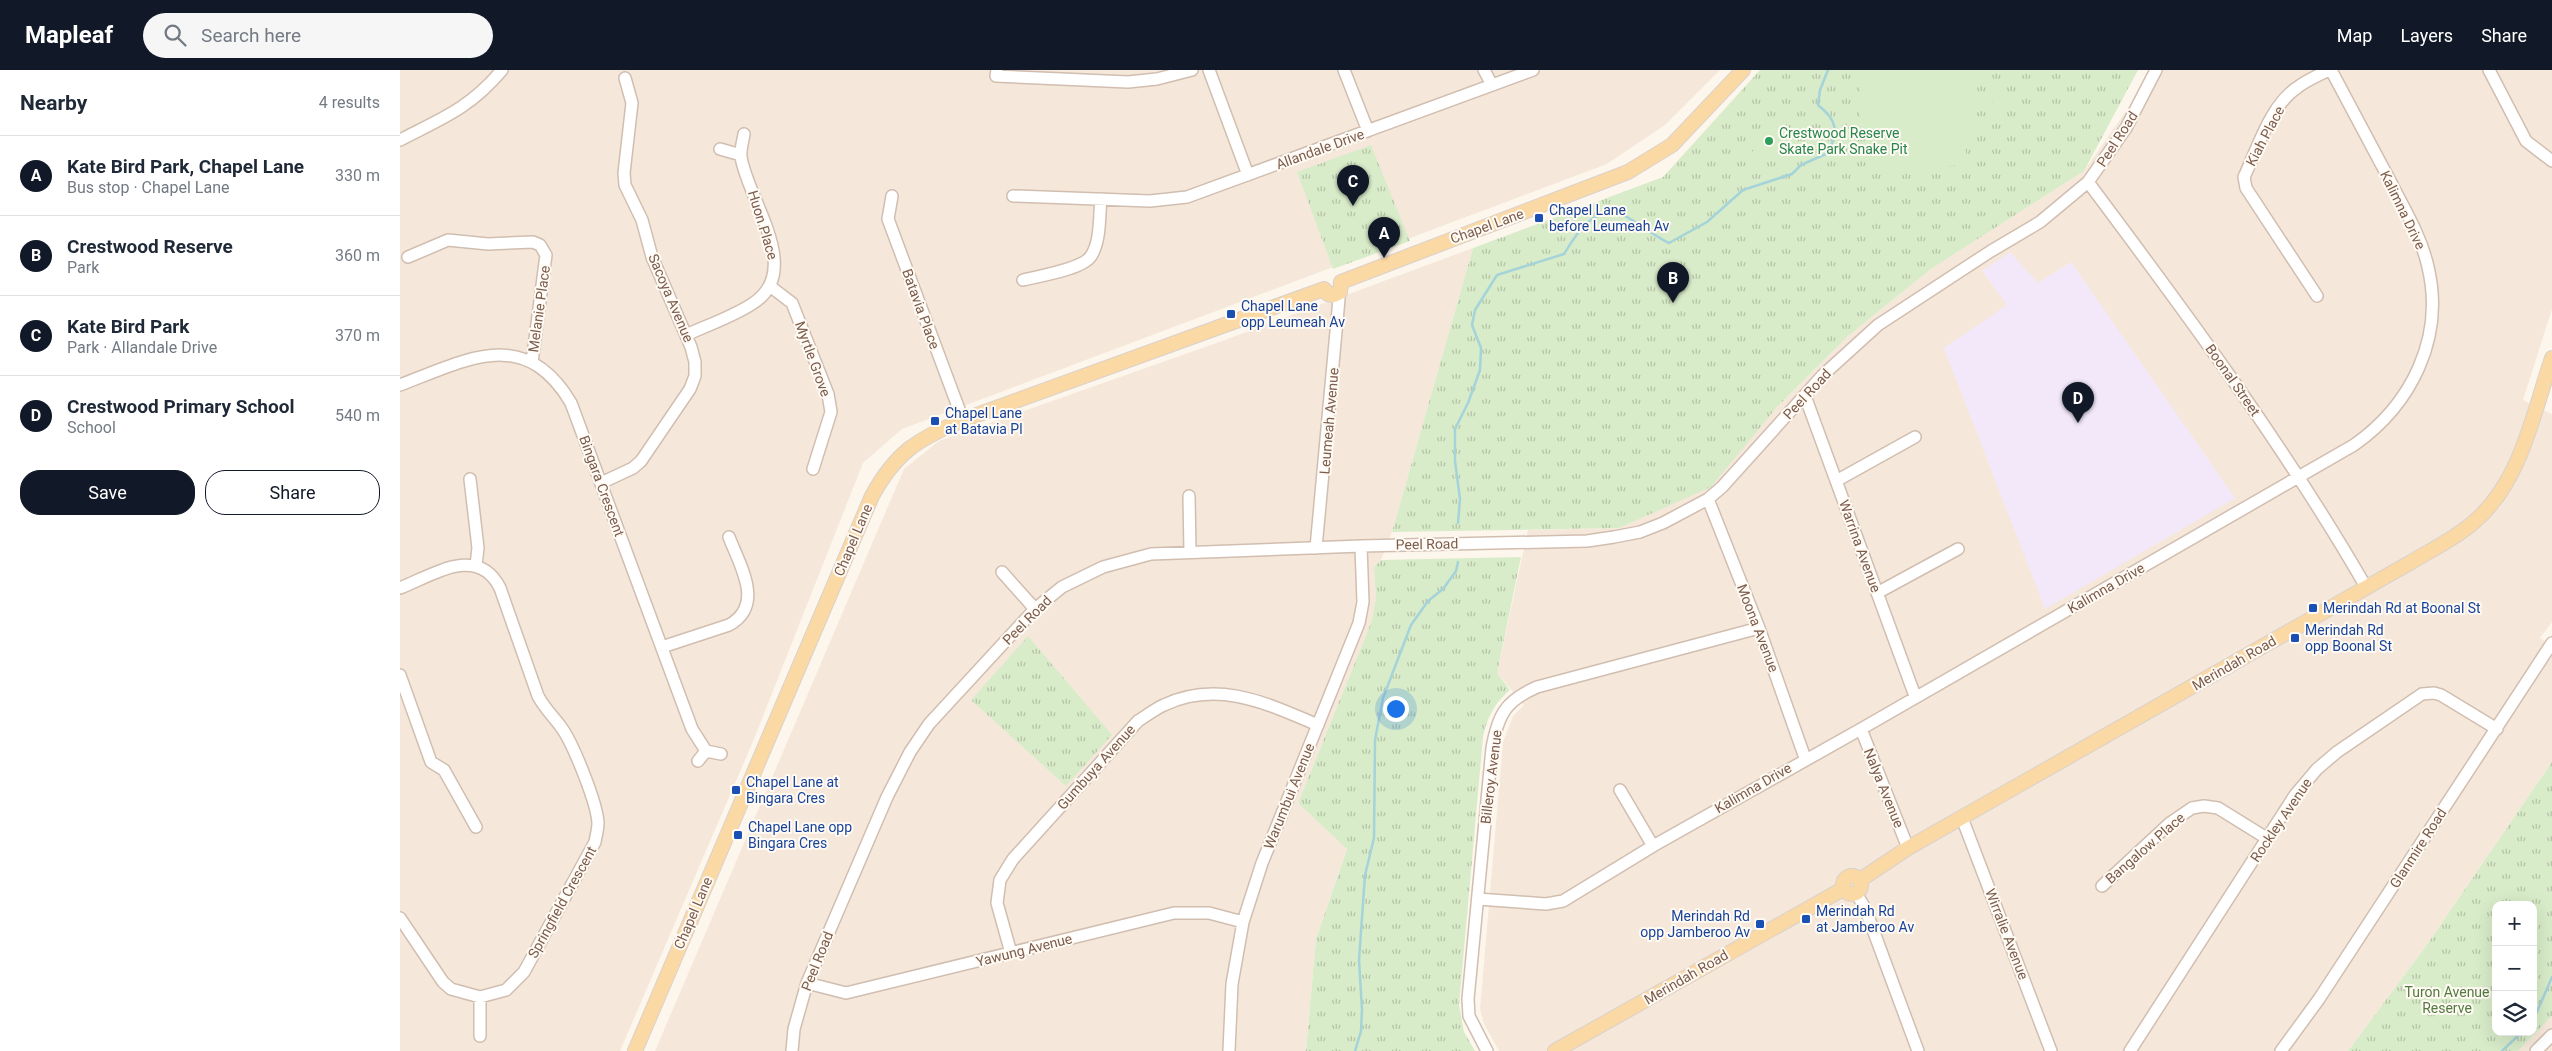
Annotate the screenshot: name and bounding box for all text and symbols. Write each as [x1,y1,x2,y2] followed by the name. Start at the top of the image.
[143,13,493,58] search box
[25,21,113,49] text: Mapleaf
[161,21,189,49] icon: search
[201,24,301,47] text: Search here
[2337,25,2372,46] text: Map
[2400,25,2453,46] text: Layers
[2481,25,2527,46] text: Share
[20,91,87,115] text: Nearby
[319,93,380,112] text: 4 results
[2243,103,2287,169] street label: Kiah Place
[2093,108,2141,170] street label: Peel Road
[1779,125,1908,157] place label: Crestwood Reserve Skate Park Snake Pit
[1274,126,1366,172] street label: Allandale Drive
[1763,135,1775,147] marker: Crestwood Reserve Skate Park Snake Pit
[67,155,304,178] text: Kate Bird Park, Chapel Lane
[1337,165,1369,206] pin: C
[31,166,41,185] text: A
[335,166,380,185] text: 330 m
[2377,168,2429,252] street label: Kalimna Drive
[67,178,229,197] text: Bus stop · Chapel Lane
[745,188,781,262] street label: Huon Place
[1549,202,1670,234] place label: Chapel Lane before Leumeah Av
[1448,205,1526,247] street label: Chapel Lane
[1533,212,1545,224] marker: Chapel Lane before Leumeah Av
[1368,217,1400,258] pin: A
[67,235,233,258] text: Crestwood Reserve
[31,246,41,265] text: B
[335,246,380,265] text: 360 m
[645,251,697,345] street label: Sacoya Avenue
[67,258,99,277] text: Park
[1657,262,1689,303] pin: B
[525,265,553,353] street label: Melanie Place
[899,267,943,351] street label: Batavia Place
[1241,298,1345,330] place label: Chapel Lane opp Leumeah Av
[1225,308,1237,320] marker: Chapel Lane opp Leumeah Av
[67,315,189,338] text: Kate Bird Park
[792,319,834,399] street label: Myrtle Grove
[31,326,41,345] text: C
[335,326,380,345] text: 370 m
[67,338,217,357] text: Park · Allandale Drive
[2202,341,2264,419] street label: Boonal Street
[1780,366,1834,422] street label: Peel Road
[1316,367,1342,475] street label: Leumeah Avenue
[2062,382,2094,423] pin: D
[67,395,294,418] text: Crestwood Primary School
[945,405,1023,437] place label: Chapel Lane at Batavia Pl
[31,406,41,425] text: D
[335,406,380,425] text: 540 m
[929,415,941,427] marker: Chapel Lane at Batavia Pl
[67,418,116,437] text: School
[576,433,628,539] street label: Bingara Crescent
[20,470,195,515] button: Save
[205,470,380,515] button: Share
[1836,498,1884,594] street label: Warrina Avenue
[831,501,875,579] street label: Chapel Lane
[1396,535,1458,553] street label: Peel Road
[2065,560,2147,616] street label: Kalimna Drive
[1734,582,1782,674] street label: Moona Avenue
[999,592,1055,648] street label: Peel Road
[2323,600,2481,616] place label: Merindah Rd at Boonal St
[2307,602,2319,614] marker: Merindah Rd at Boonal St
[2305,622,2392,654] place label: Merindah Rd opp Boonal St
[2189,632,2279,694] street label: Merindah Road
[2289,632,2301,644] marker: Merindah Rd opp Boonal St
[1383,696,1409,722] your location
[1054,721,1138,813] street label: Gumbuya Avenue
[1477,729,1505,825] street label: Billeroy Avenue
[1260,741,1318,851] street label: Warumbui Avenue
[1861,746,1907,830] street label: Nalya Avenue
[1712,760,1794,816] street label: Kalimna Drive
[746,774,839,806] place label: Chapel Lane at Bingara Cres
[2247,775,2315,865] street label: Rockley Avenue
[730,784,742,796] marker: Chapel Lane at Bingara Cres
[2386,805,2450,891] street label: Glanmire Road
[2102,809,2188,887] street label: Bangalow Place
[748,819,852,851] place label: Chapel Lane opp Bingara Cres
[732,829,744,841] marker: Chapel Lane opp Bingara Cres
[525,843,600,961] street label: Springfield Crescent
[671,874,715,952] street label: Chapel Lane
[1982,886,2032,982] street label: Wirralie Avenue
[2492,901,2537,1036] map controls
[2492,901,2537,946] button: +
[1816,903,1914,935] place label: Merindah Rd at Jamberoo Av
[1640,908,1750,940] place label: Merindah Rd opp Jamberoo Av
[1800,913,1812,925] marker: Merindah Rd at Jamberoo Av
[1754,918,1766,930] marker: Merindah Rd opp Jamberoo Av
[798,929,836,993] street label: Peel Road
[974,930,1074,970] street label: Yawung Avenue
[1641,946,1731,1008] street label: Merindah Road
[2492,946,2537,991] button: −
[2405,984,2490,1016] park label: Turon Avenue Reserve
[2492,991,2537,1036] button: layers

